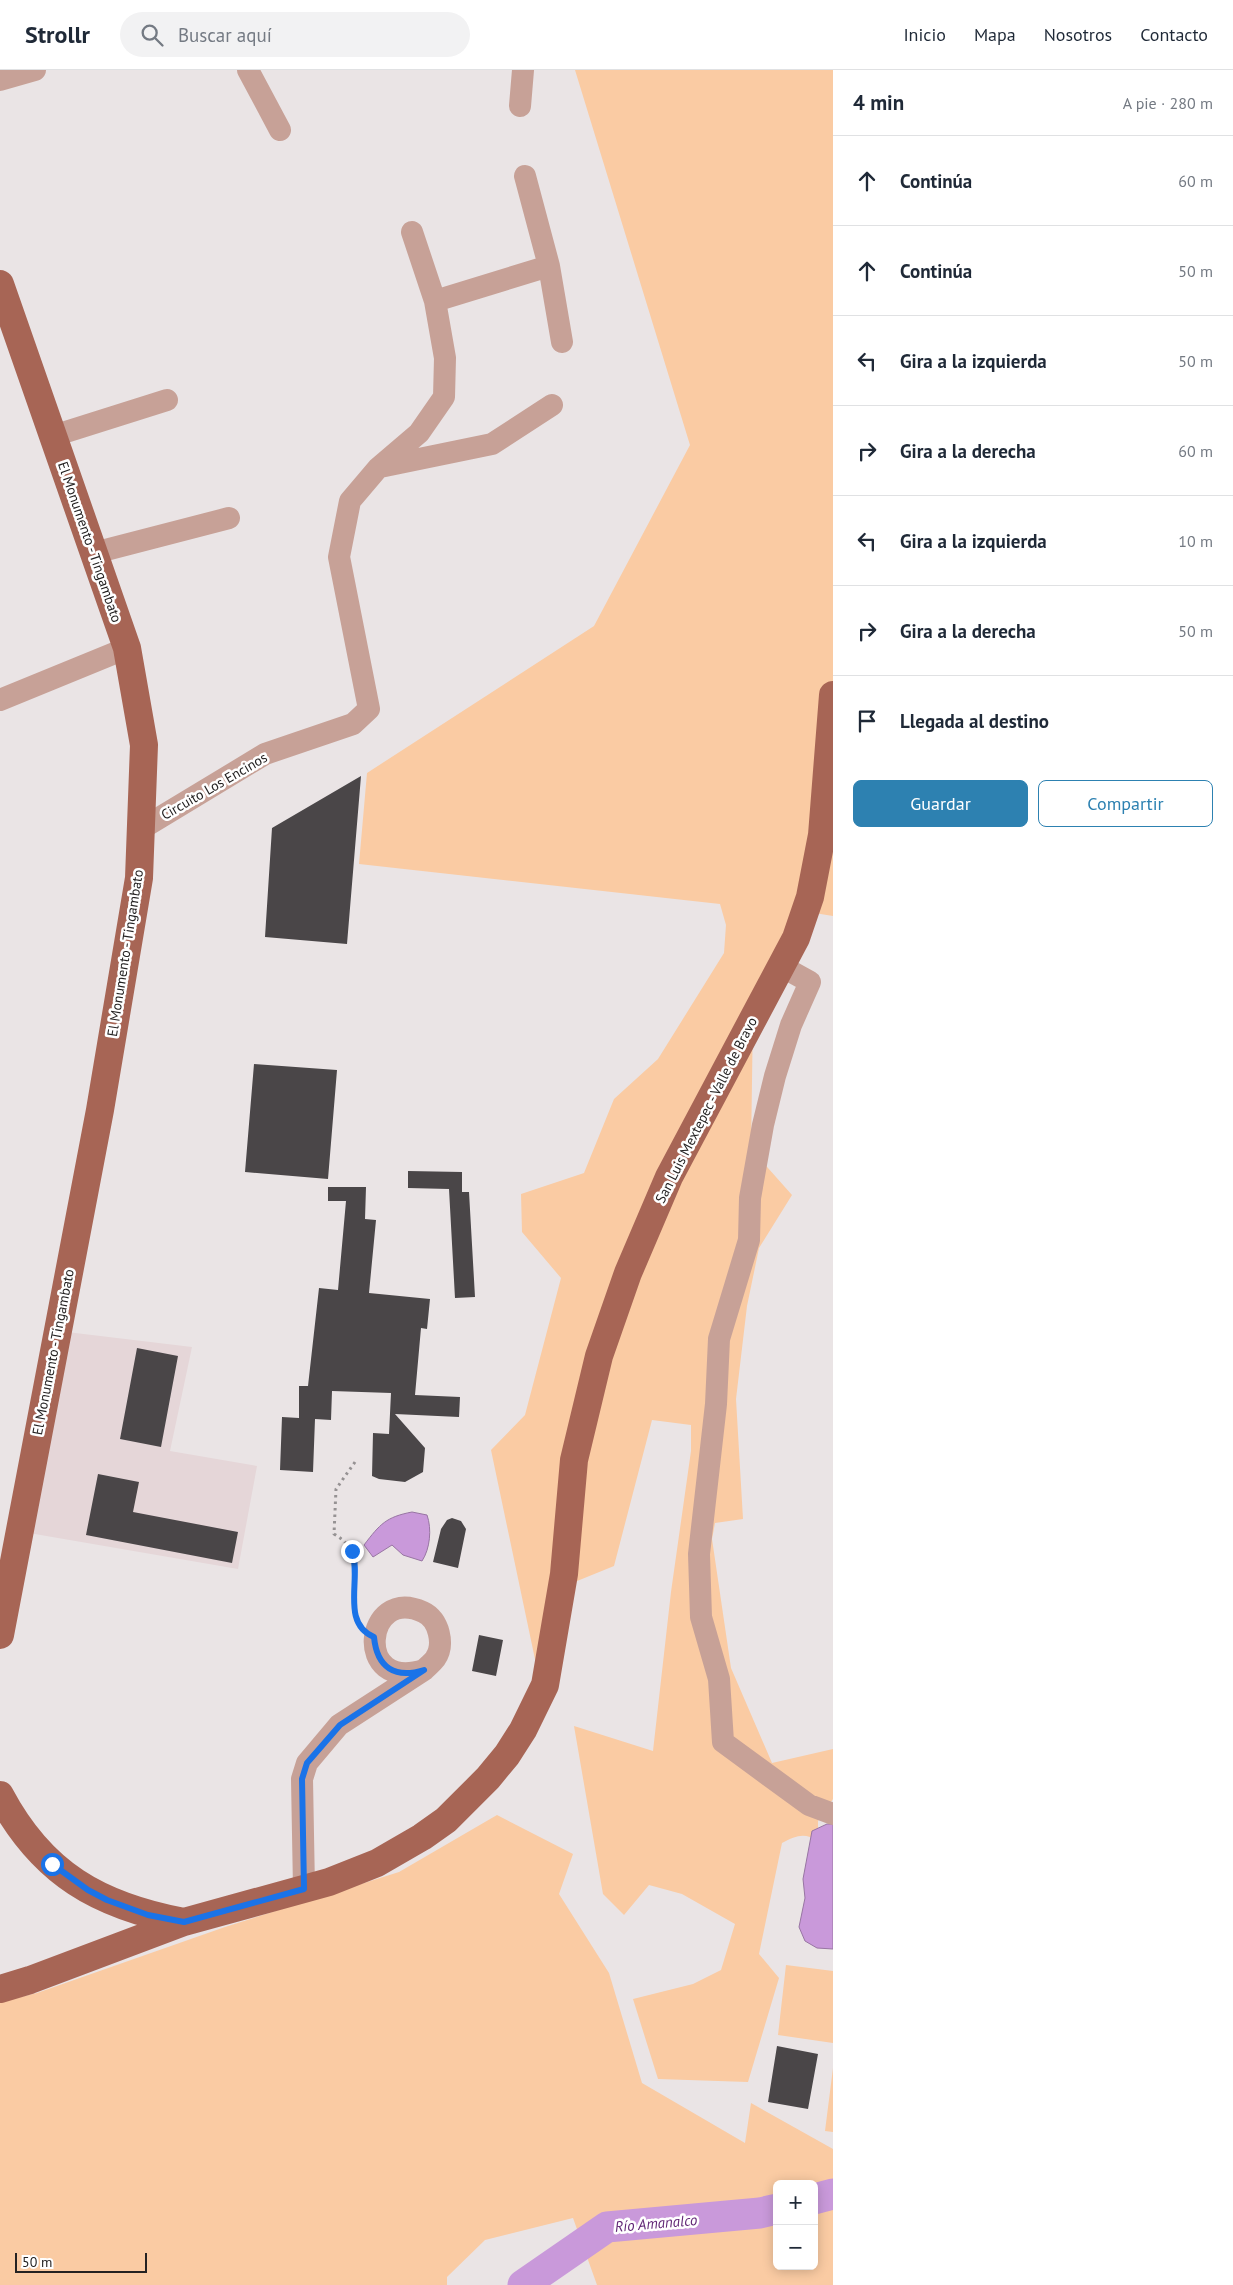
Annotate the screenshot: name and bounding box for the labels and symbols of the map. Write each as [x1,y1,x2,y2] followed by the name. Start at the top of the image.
[54,459,126,625] street label: El Monumento - Tingambato
[158,748,270,824] street label: Circuito Los Encinos
[103,868,147,1038] street label: El Monumento - Tingambato
[651,1014,761,1206] street label: San Luis Mextepec - Valle de Bravo
[28,1267,78,1437] street label: El Monumento - Tingambato
[341,1540,364,1563] route end
[41,1853,64,1876] route start
[614,2210,698,2236] water label: Río Amanalco
[15,2250,148,2273] scale bar

